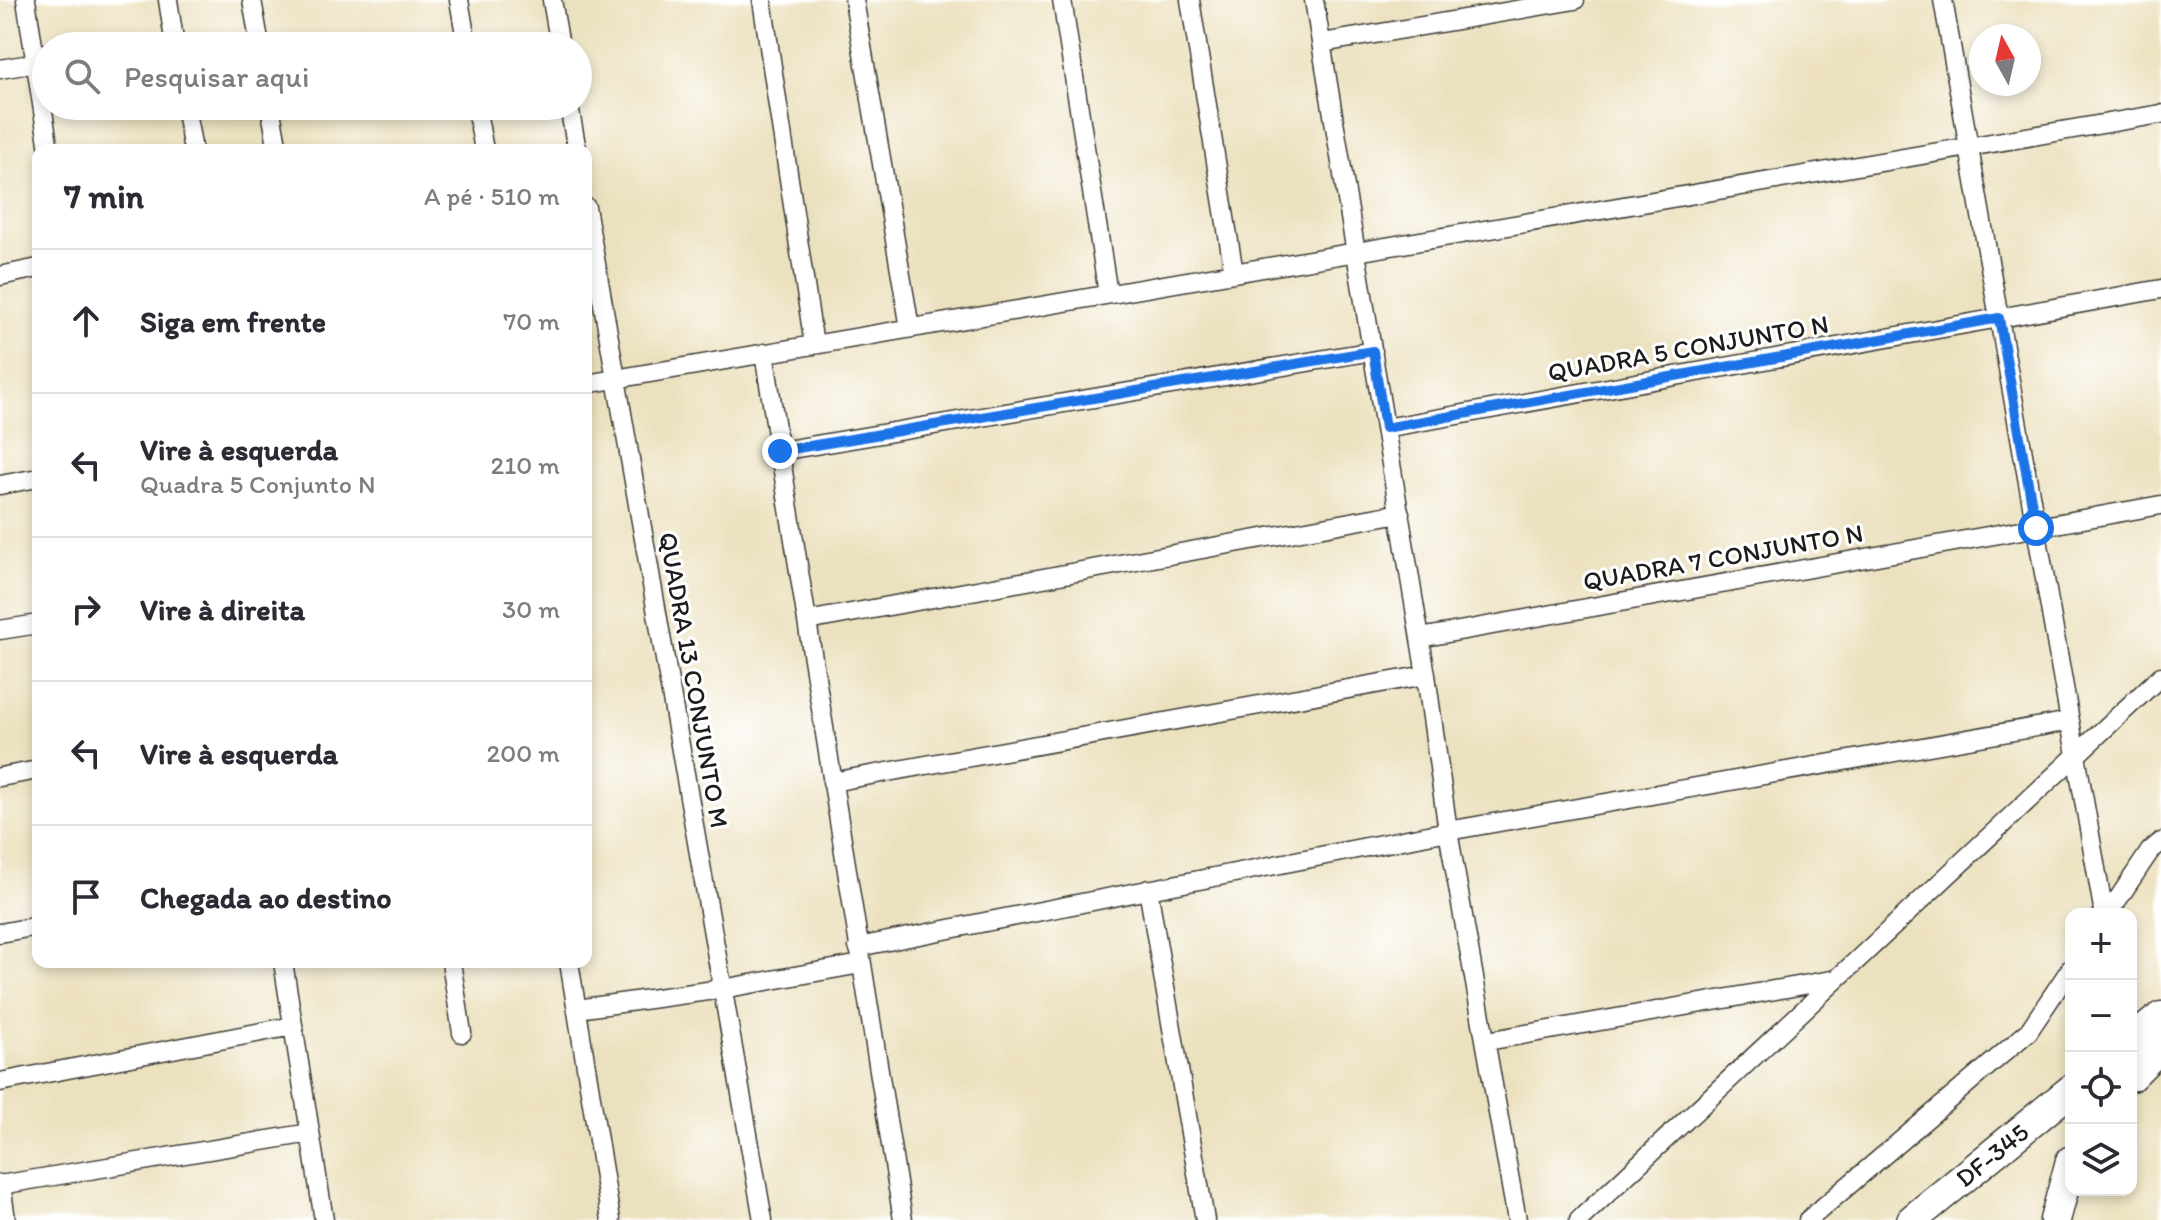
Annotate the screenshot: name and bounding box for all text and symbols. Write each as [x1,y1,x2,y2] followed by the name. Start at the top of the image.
[1969,24,2041,96] north arrow
[32,32,592,120] search box
[60,54,104,98] icon: search
[124,58,309,95] text: Pesquisar aqui
[64,176,144,217] text: 7 min
[424,180,560,212] text: A pé · 510 m
[64,299,108,343] icon: ahead
[140,303,326,340] text: Siga em frente
[503,305,560,337] text: 70 m
[1545,308,1831,388] street label: QUADRA 5 CONJUNTO N
[140,431,338,468] text: Vire à esquerda
[762,433,798,469] route end
[64,443,108,487] icon: left
[491,449,560,481] text: 210 m
[140,468,375,500] text: Quadra 5 Conjunto N
[2018,510,2054,546] route start
[1580,517,1866,597] street label: QUADRA 7 CONJUNTO N
[652,530,736,830] street label: QUADRA 13 CONJUNTO M
[64,587,108,631] icon: right
[140,591,305,628] text: Vire à direita
[502,593,560,625] text: 30 m
[64,731,108,775] icon: left
[140,735,338,772] text: Vire à esquerda
[487,737,560,769] text: 200 m
[64,875,108,919] icon: arrive
[140,879,392,916] text: Chegada ao destino
[2065,908,2137,1196] map controls
[2065,908,2137,980] button: +
[2065,980,2137,1052] button: −
[2065,1052,2137,1124] button: locate
[1949,1116,2035,1194] street label: DF-345
[2065,1124,2137,1196] button: layers

